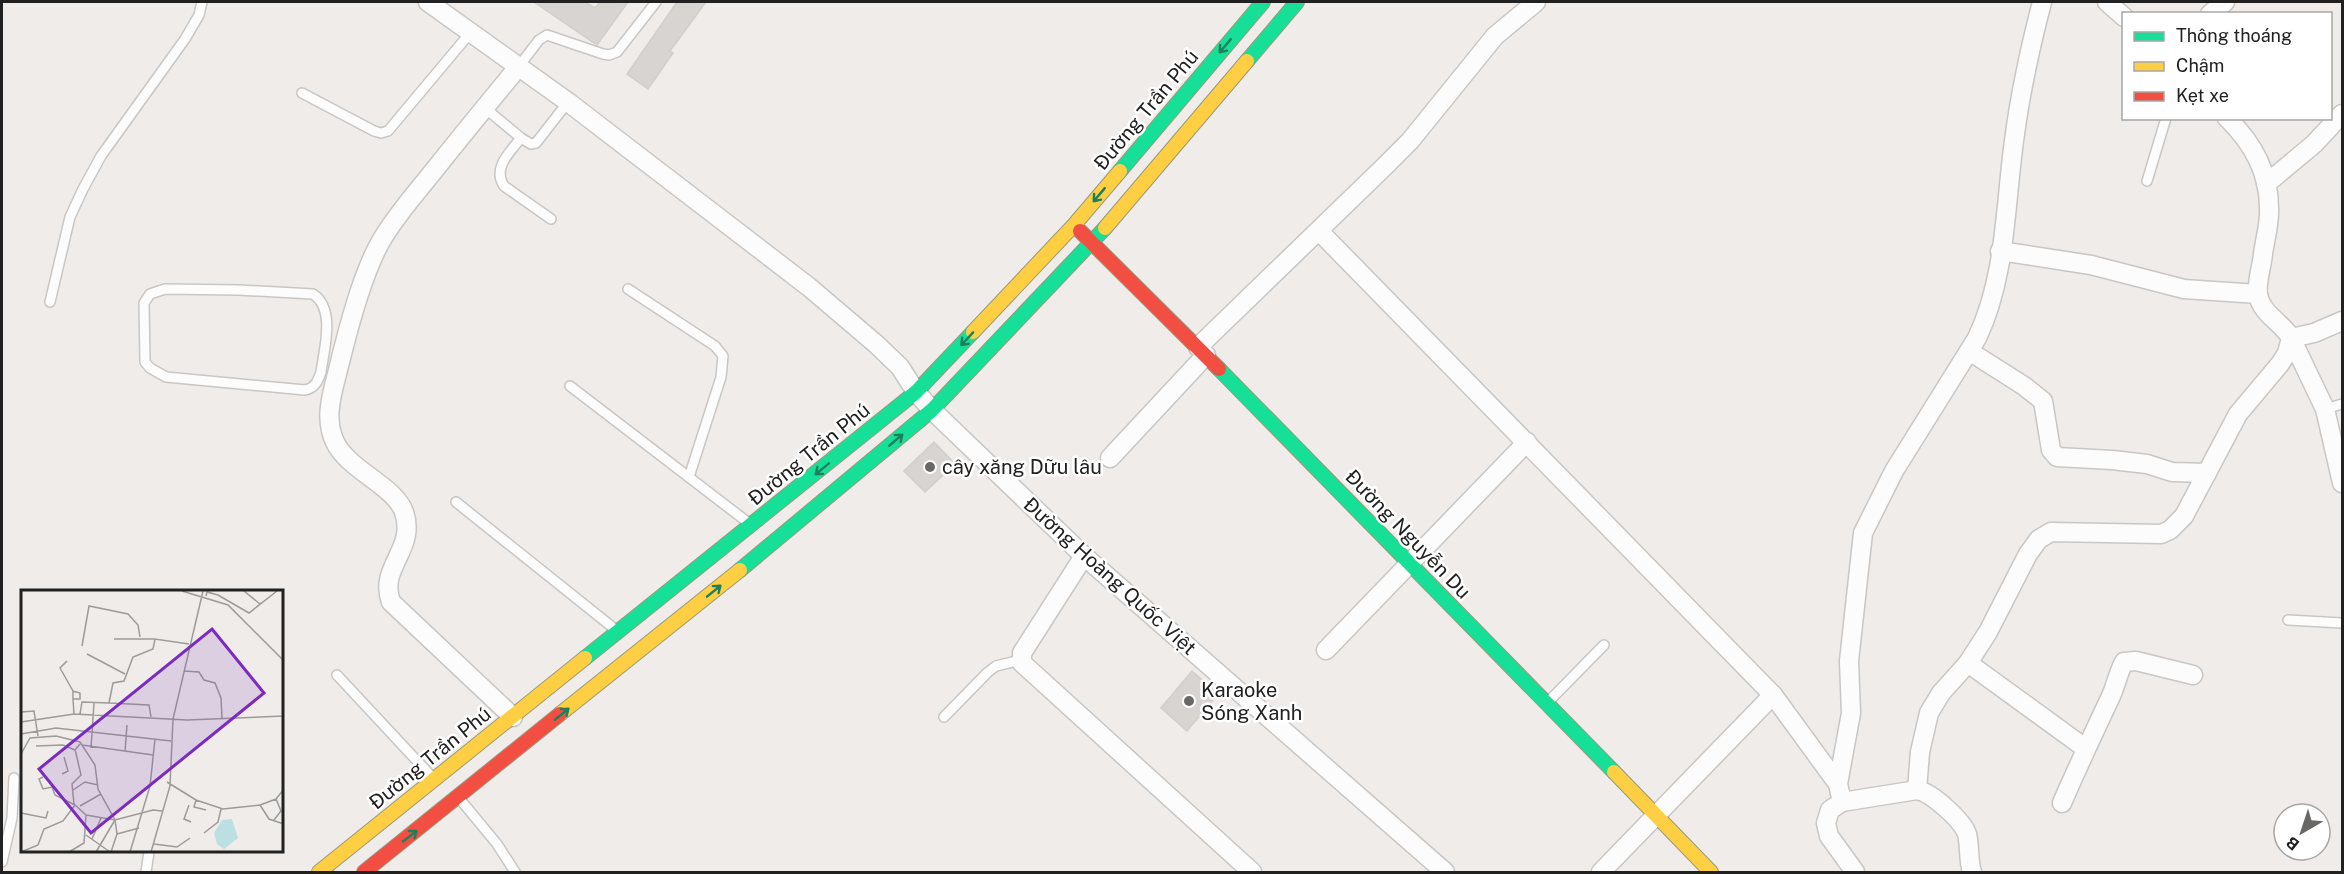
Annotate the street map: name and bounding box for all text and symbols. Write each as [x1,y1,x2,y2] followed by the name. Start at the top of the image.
[2122,12,2332,120] legend
[2176,25,2292,46] text: Thông thoáng
[1218,38,1232,53] one-way arrow
[1089,45,1203,175] street label: Đường Trần Phú
[2176,55,2224,76] text: Chậm
[2176,85,2229,106] text: Kẹt xe
[1092,187,1106,202] one-way arrow
[960,331,974,346] one-way arrow
[743,398,875,510] street label: Đường Trần Phú
[888,433,903,447] one-way arrow
[942,455,1102,479] place label: cây xăng Dữu lâu
[923,460,937,474] marker: cây xăng Dữu lâu
[814,462,830,475] one-way arrow
[1340,464,1476,604] street label: Đường Nguyễn Du
[1019,492,1201,660] street label: Đường Hoàng Quốc Việt
[706,585,722,598] one-way arrow
[21,590,284,853] inset map
[1201,678,1302,725] place label: Karaoke Sóng Xanh
[1182,694,1196,708] marker: Karaoke Sóng Xanh
[364,702,496,814] street label: Đường Trần Phú
[554,708,570,721] one-way arrow
[2272,802,2332,862] north arrow
[402,830,418,843] one-way arrow
[2283,832,2303,854] text: B

